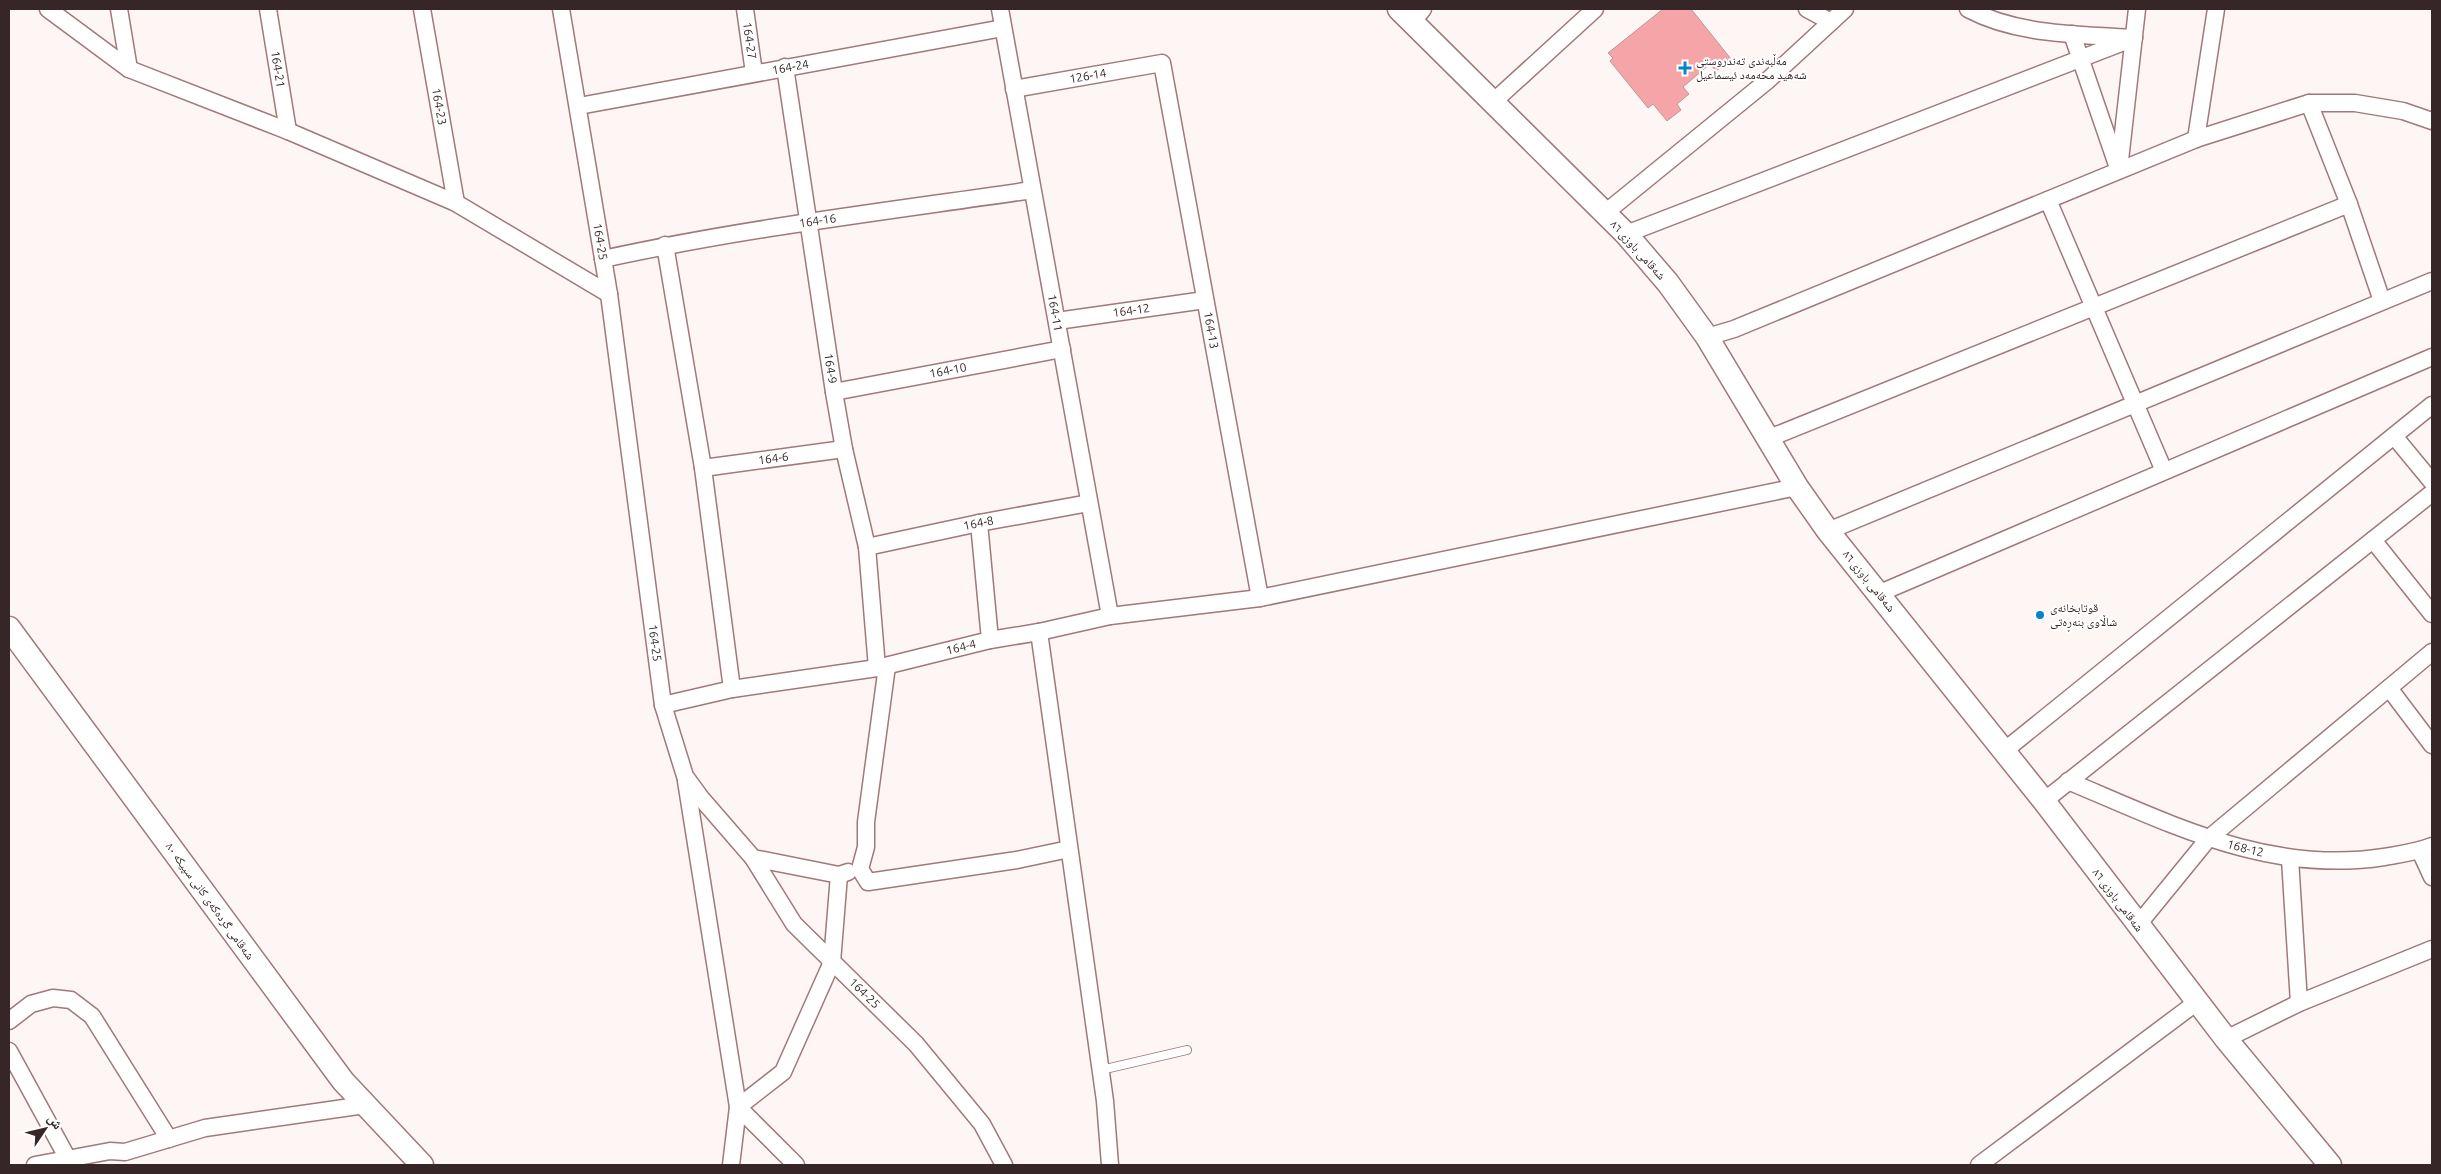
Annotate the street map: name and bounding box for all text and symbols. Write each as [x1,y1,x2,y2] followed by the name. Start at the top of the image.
[741,21,759,60] street label: 164-27
[269,50,288,89] street label: 164-21
[1696,53,1807,82] place label: مەڵبەندی تەندروستی شەهید محەمەد ئیسماعیل
[771,57,810,76] street label: 164-24
[1678,61,1692,75] marker: مەڵبەندی تەندروستی شەهید محەمەد ئیسماعیل
[1068,66,1108,85] street label: 126-14
[430,87,449,126] street label: 164-23
[798,211,837,229] street label: 164-16
[1607,217,1668,283] street label: شەقامی باوزی ٨٦
[591,222,610,261] street label: 164-25
[1046,293,1065,333] street label: 164-11
[1112,301,1151,319] street label: 164-12
[1202,311,1221,350] street label: 164-13
[822,352,840,385] street label: 164-9
[928,360,968,380] street label: 164-10
[757,450,790,467] street label: 164-6
[962,513,995,532] street label: 164-8
[1840,547,1898,615] street label: شەقامی باوزی ٨٦
[2050,601,2117,632] place label: قوتابخانەی شاڵاوی بنەڕەتی
[2034,609,2046,621] marker: قوتابخانەی شاڵاوی بنەڕەتی
[646,624,664,662] street label: 164-25
[945,637,978,657] street label: 164-4
[2226,837,2265,859] street label: 168-12
[163,840,257,963] street label: شەقامی گردەکەی کانی سپیکە ٨٠
[2089,866,2146,935] street label: شەقامی باوزی ٨٦
[847,975,883,1011] street label: 164-25
[20,1104,70,1154] north arrow
[44,1111,67,1133] text: ش

